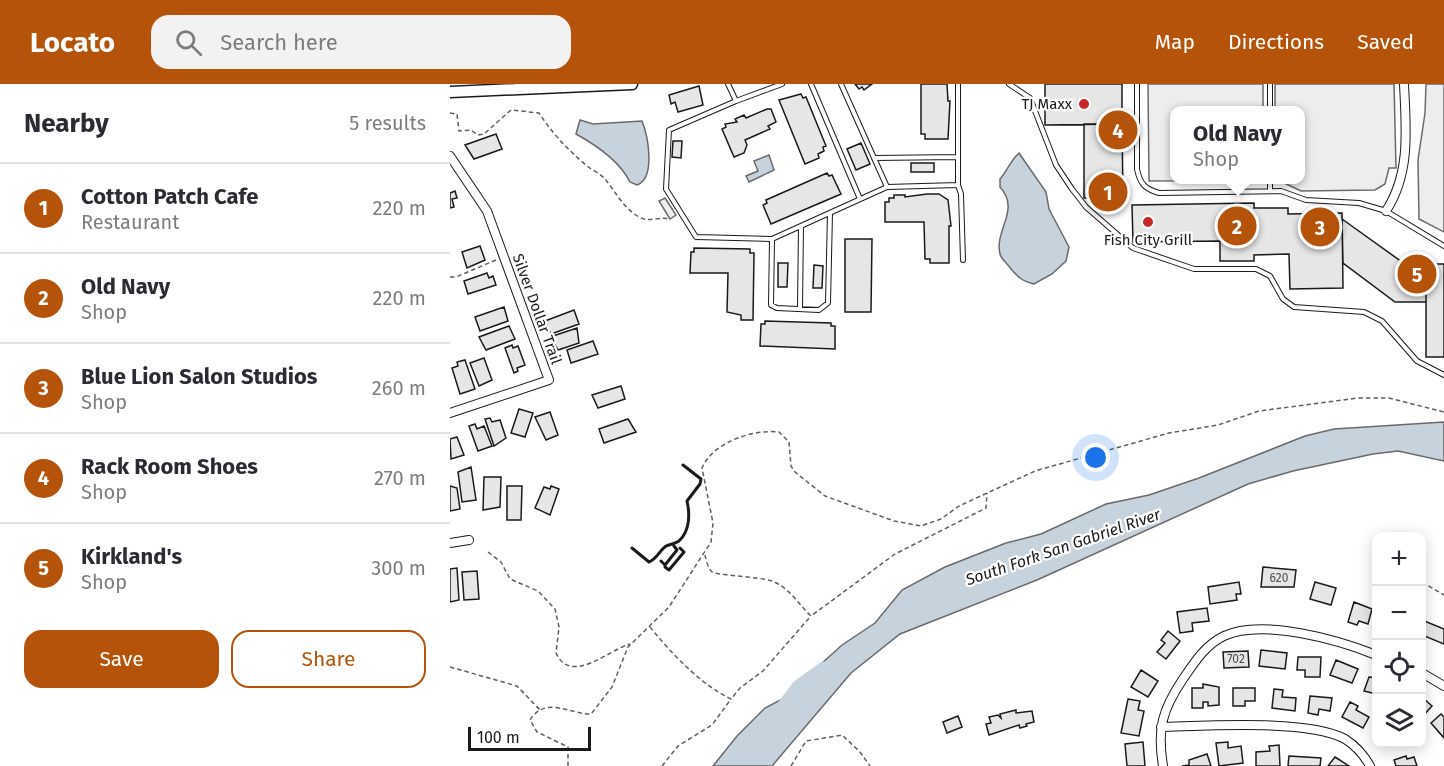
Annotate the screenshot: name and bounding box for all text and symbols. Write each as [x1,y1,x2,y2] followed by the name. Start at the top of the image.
[151,15,571,69] search box
[30,26,115,59] text: Locato
[172,26,205,59] icon: search
[220,29,338,56] text: Search here
[1155,29,1195,55] text: Map
[1228,29,1324,55] text: Directions
[1357,29,1414,55] text: Saved
[1022,95,1073,113] place label: TJ Maxx
[1077,97,1091,111] marker: TJ Maxx
[1170,106,1305,184] popup
[24,108,109,139] text: Nearby
[1098,108,1138,152] pin: 4
[349,111,426,135] text: 5 results
[1193,120,1282,147] text: Old Navy
[1193,147,1239,171] text: Shop
[1088,170,1128,214] pin: 1
[81,183,258,210] text: Cotton Patch Cafe
[39,196,48,220] text: 1
[373,196,426,220] text: 220 m
[1218,204,1256,248] pin: 2
[1300,204,1340,250] pin: 3
[81,210,179,234] text: Restaurant
[1141,215,1155,229] marker: Fish City Grill
[1104,231,1193,249] place label: Fish City Grill
[509,251,566,367] street label: Silver Dollar Trail
[1398,252,1436,297] pin: 5
[81,273,170,300] text: Old Navy
[38,286,49,310] text: 2
[373,286,426,310] text: 220 m
[81,300,127,324] text: Shop
[81,363,317,390] text: Blue Lion Salon Studios
[38,376,49,400] text: 3
[372,376,426,400] text: 260 m
[81,390,127,414] text: Shop
[1081,443,1110,472] your location
[81,453,258,480] text: Rack Room Shoes
[38,466,49,490] text: 4
[374,466,426,490] text: 270 m
[81,480,127,504] text: Shop
[962,504,1164,590] water label: South Fork San Gabriel River
[1372,532,1426,748] map controls
[1372,532,1426,586] button: +
[81,543,182,570] text: Kirkland's
[38,556,49,580] text: 5
[371,556,426,580] text: 300 m
[81,570,127,594] text: Shop
[1270,571,1289,585] house number: 620
[1372,586,1426,640] button: −
[24,630,219,688] button: Save
[231,630,426,688] button: Share
[1372,640,1426,694] button: locate
[1227,652,1245,666] house number: 702
[1372,694,1426,748] button: layers
[468,724,591,752] scale bar
[477,728,520,747] text: 100 m

